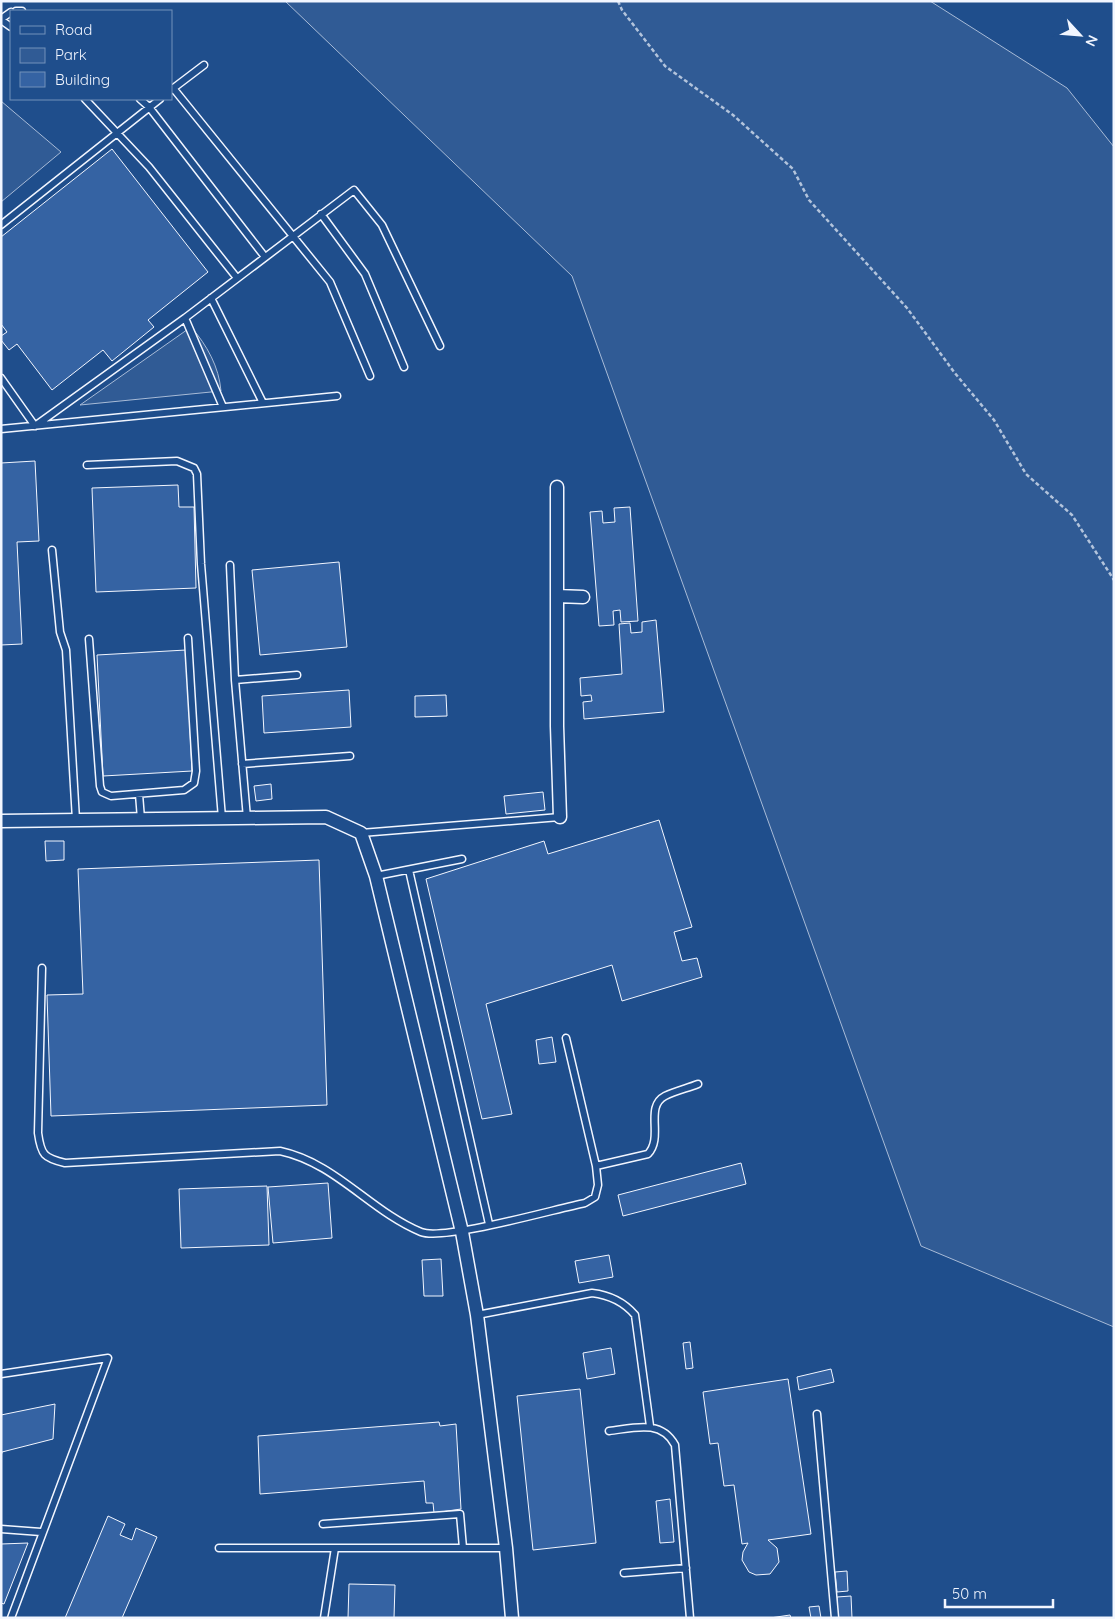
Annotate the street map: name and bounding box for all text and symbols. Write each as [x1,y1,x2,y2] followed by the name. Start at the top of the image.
[10,10,172,100] legend
[1055,10,1105,60] north arrow
[55,20,92,39] text: Road
[1081,32,1102,49] text: N
[55,45,87,64] text: Park
[55,70,110,89] text: Building
[945,1576,1052,1608] scale bar
[952,1584,987,1603] text: 50 m

